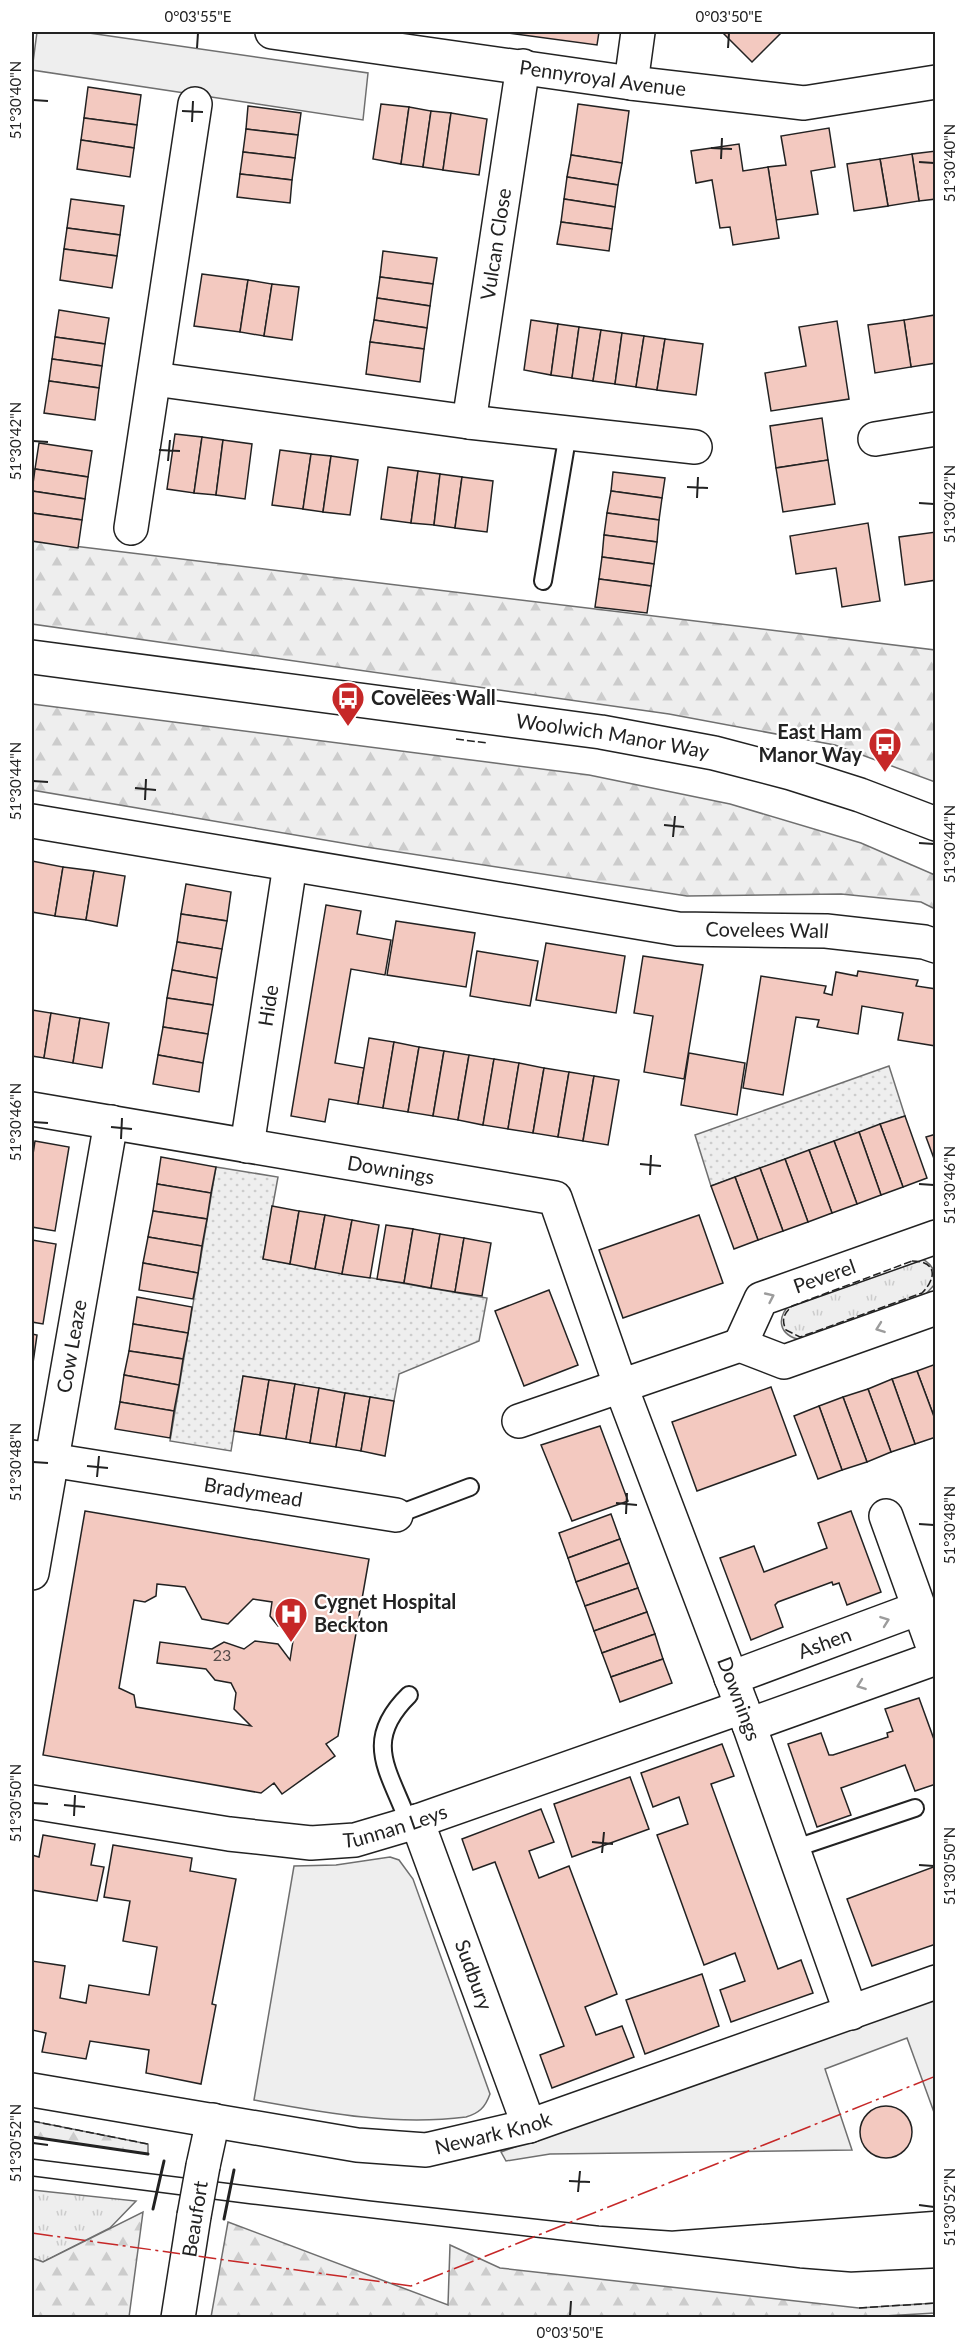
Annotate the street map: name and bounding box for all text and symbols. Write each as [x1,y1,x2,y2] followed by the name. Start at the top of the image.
[165,7,232,25] text: 0°03'55"E
[696,7,763,25] text: 0°03'50"E
[518,54,687,100] street label: Pennyroyal Avenue
[6,61,24,139] text: 51°30'40"N
[940,124,958,202] text: 51°30'40"N
[475,186,515,302] street label: Vulcan Close
[6,402,24,480] text: 51°30'42"N
[940,465,958,543] text: 51°30'42"N
[330,680,366,727] bus stop icon: Covelees Wall
[371,685,496,709] place label: Covelees Wall
[515,708,712,763] street label: Woolwich Manor Way
[758,719,862,766] place label: East Ham Manor Way
[867,726,903,773] bus stop icon: East Ham Manor Way
[6,742,24,820] text: 51°30'44"N
[940,805,958,883] text: 51°30'44"N
[705,916,830,942] street label: Covelees Wall
[252,983,283,1028] street label: Hide
[6,1083,24,1161] text: 51°30'46"N
[940,1146,958,1224] text: 51°30'46"N
[346,1150,437,1188] street label: Downings
[790,1253,859,1298] street label: Peverel
[763,1292,774,1304] one-way arrow
[51,1298,91,1395] street label: Cow Leaze
[876,1320,886,1333] one-way arrow
[6,1423,24,1501] text: 51°30'48"N
[202,1472,304,1511] street label: Bradymead
[940,1486,958,1564] text: 51°30'48"N
[314,1589,456,1636] place label: Cygnet Hospital Beckton
[273,1596,309,1643] hospital icon: Cygnet Hospital Beckton
[879,1615,890,1628] one-way arrow
[794,1621,854,1663] street label: Ashen
[213,1645,231,1664] house number: 23
[713,1653,767,1744] street label: Downings
[856,1678,867,1690] one-way arrow
[6,1764,24,1842] text: 51°30'50"N
[342,1799,450,1852] street label: Tunnan Leys
[940,1827,958,1905] text: 51°30'50"N
[451,1936,499,2014] street label: Sudbury
[6,2104,24,2182] text: 51°30'52"N
[432,2106,555,2159] street label: Newark Knok
[940,2168,958,2246] text: 51°30'52"N
[176,2179,212,2259] street label: Beaufort
[537,2323,604,2341] text: 0°03'50"E

